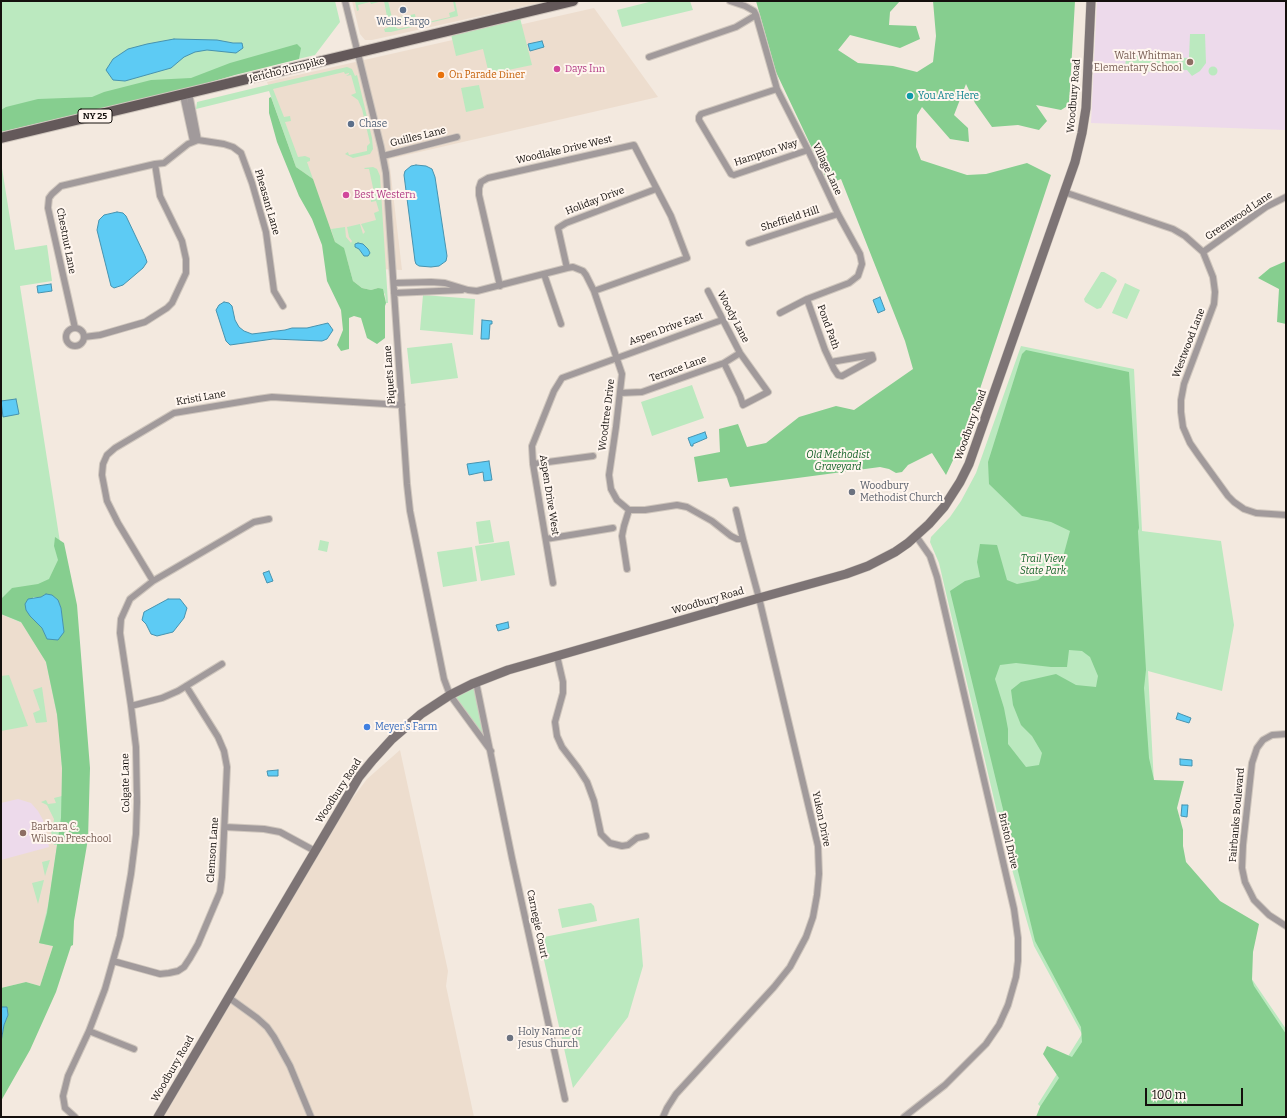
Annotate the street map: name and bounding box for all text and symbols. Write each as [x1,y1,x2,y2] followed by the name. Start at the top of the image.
[398,5,408,15] marker: Wells Fargo
[376,16,430,28] place label: Wells Fargo
[1094,50,1182,74] place label: Walt Whitman Elementary School
[248,55,326,85] street label: Jericho Turnpike
[1185,57,1195,67] marker: Walt Whitman Elementary School
[1065,58,1083,134] street label: Woodbury Road
[565,63,605,75] place label: Days Inn
[552,64,562,74] marker: Days Inn
[449,69,525,81] place label: On Parade Diner
[436,70,446,80] marker: On Parade Diner
[918,90,979,102] place label: You Are Here
[905,91,915,101] marker: You Are Here
[78,109,112,123] road number: NY 25
[359,118,387,130] place label: Chase
[346,119,356,129] marker: Chase
[389,124,447,150] street label: Guilles Lane
[515,133,613,167] street label: Woodlake Drive West
[733,137,799,169] street label: Hampton Way
[810,141,844,197] street label: Village Lane
[252,168,282,236] street label: Pheasant Lane
[564,184,626,218] street label: Holiday Drive
[354,189,416,201] place label: Best Western
[1203,189,1275,243] street label: Greenwood Lane
[341,190,351,200] marker: Best Western
[759,204,821,234] street label: Sheffield Hill
[54,207,78,275] street label: Chestnut Lane
[714,289,752,345] street label: Woody Lane
[814,303,842,351] street label: Pond Path
[1170,307,1208,379] street label: Westwood Lane
[627,310,705,348] street label: Aspen Drive East
[382,345,398,405] street label: Piquets Lane
[648,353,708,385] street label: Terrace Lane
[597,378,617,452] street label: Woodtree Drive
[175,388,227,408] street label: Kristi Lane
[953,388,989,462] street label: Woodbury Road
[806,449,870,472] park label: Old Methodist Graveyard
[537,454,561,536] street label: Aspen Drive West
[860,480,943,504] place label: Woodbury Methodist Church
[847,487,857,497] marker: Woodbury Methodist Church
[1020,553,1066,576] park label: Trail View State Park
[671,585,745,617] street label: Woodbury Road
[375,721,437,733] place label: Meyer's Farm
[362,722,372,732] marker: Meyer's Farm
[119,753,133,813] street label: Colgate Lane
[314,757,364,825] street label: Woodbury Road
[1227,767,1247,863] street label: Fairbanks Boulevard
[809,790,833,848] street label: Yukon Drive
[996,812,1020,870] street label: Bristol Drive
[205,817,221,883] street label: Clemson Lane
[31,821,111,844] place label: Barbara C. Wilson Preschool
[18,828,28,838] marker: Barbara C. Wilson Preschool
[524,889,550,959] street label: Carnegie Court
[518,1026,581,1050] place label: Holy Name of Jesus Church
[505,1033,515,1043] marker: Holy Name of Jesus Church
[149,1034,197,1104] street label: Woodbury Road
[1147,1080,1245,1106] scale bar
[1152,1088,1186,1102] text: 100 m

